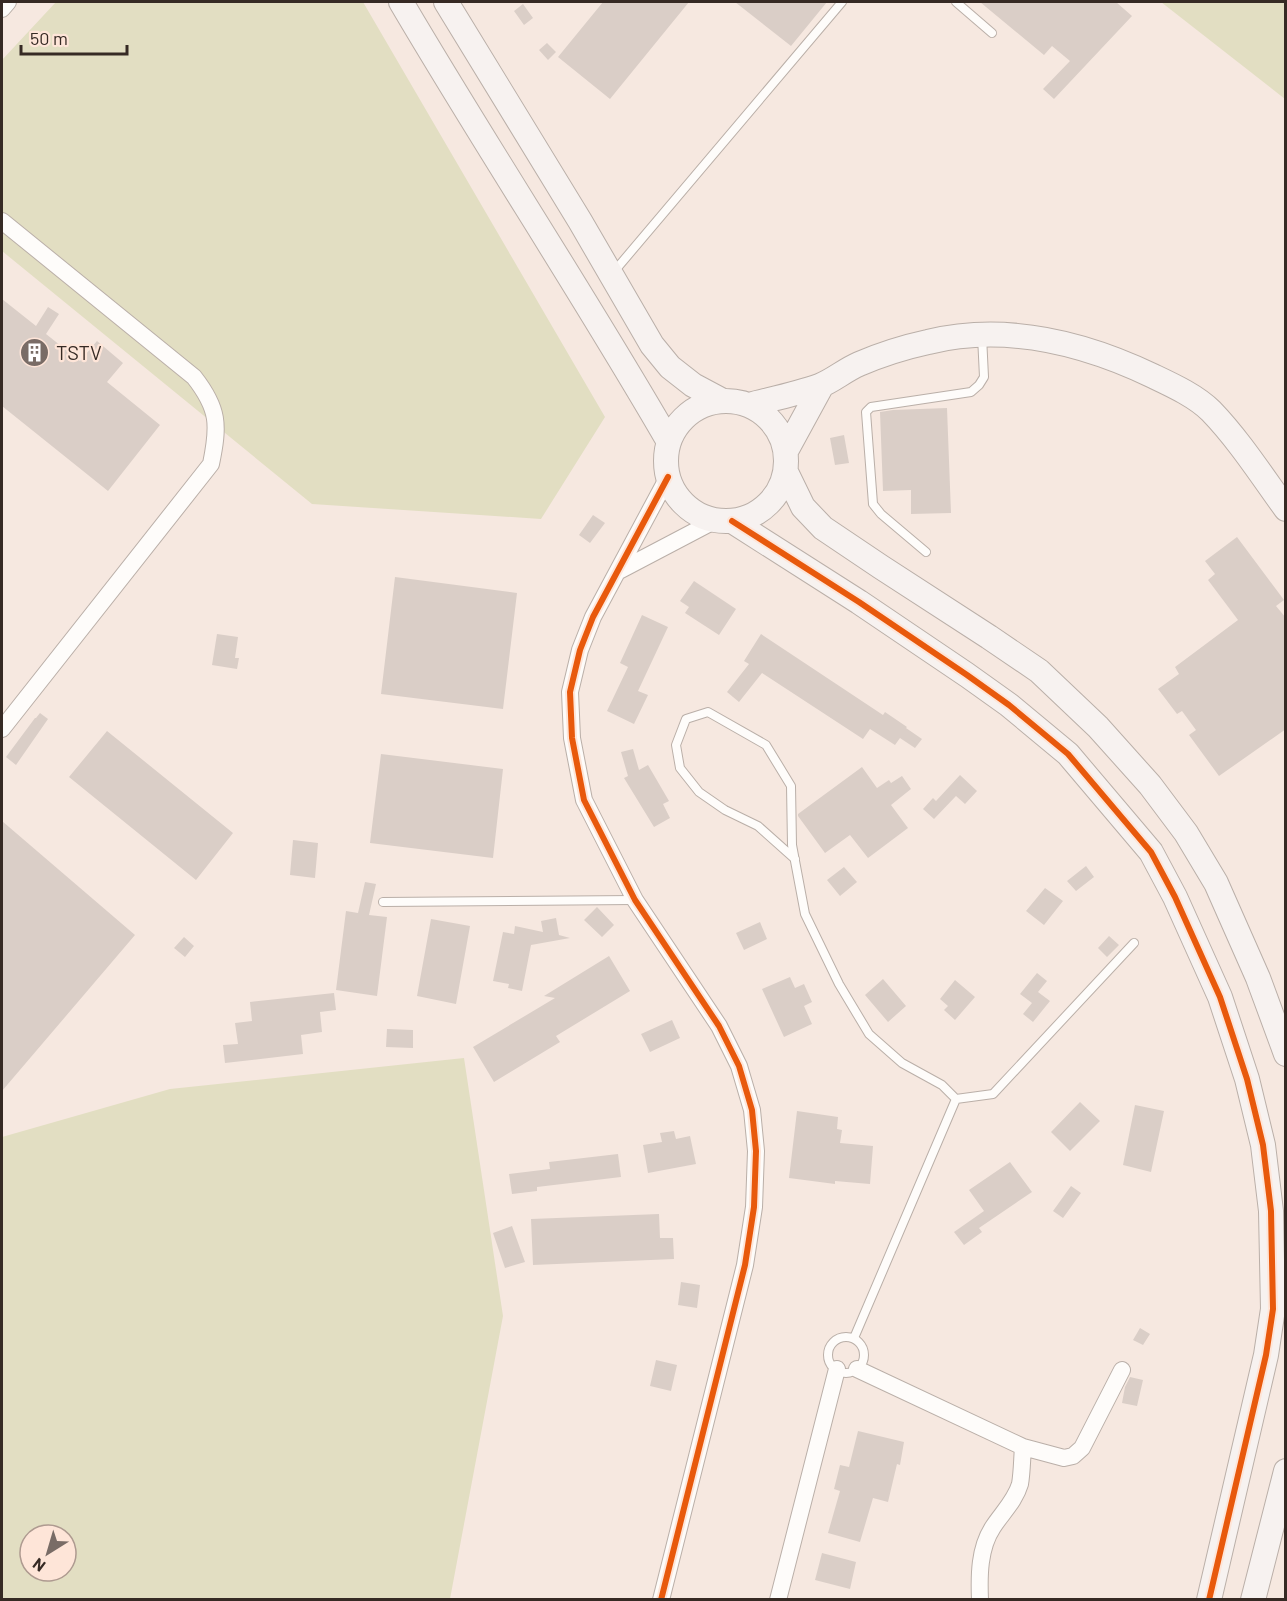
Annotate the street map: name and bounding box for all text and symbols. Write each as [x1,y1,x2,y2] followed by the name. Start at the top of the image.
[21,18,128,56] scale bar
[30,27,68,49] text: 50 m
[19,336,51,368] building icon: TSTV
[56,340,102,364] place label: TSTV
[18,1523,78,1583] north arrow
[29,1555,49,1576] text: N

